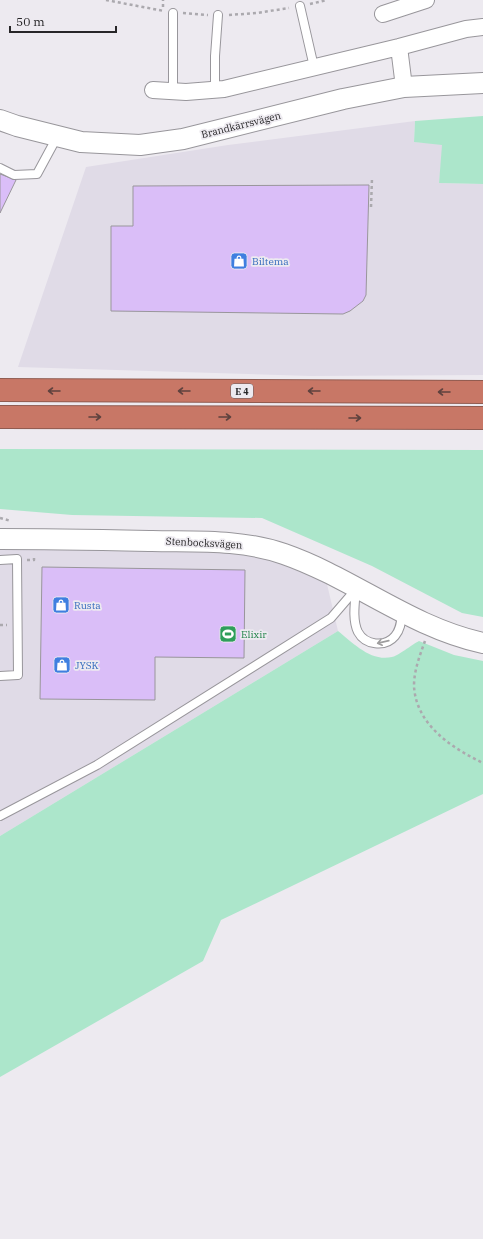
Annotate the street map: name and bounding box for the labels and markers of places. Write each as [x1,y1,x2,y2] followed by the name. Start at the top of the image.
[229,251,249,271] shop icon: Biltema
[252,255,289,268] place label: Biltema
[51,595,71,615] shop icon: Rusta
[74,599,101,612] place label: Rusta
[218,624,238,644] sports icon: Elixir
[241,628,267,641] place label: Elixir
[52,655,72,675] shop icon: JYSK
[75,659,99,672] place label: JYSK

